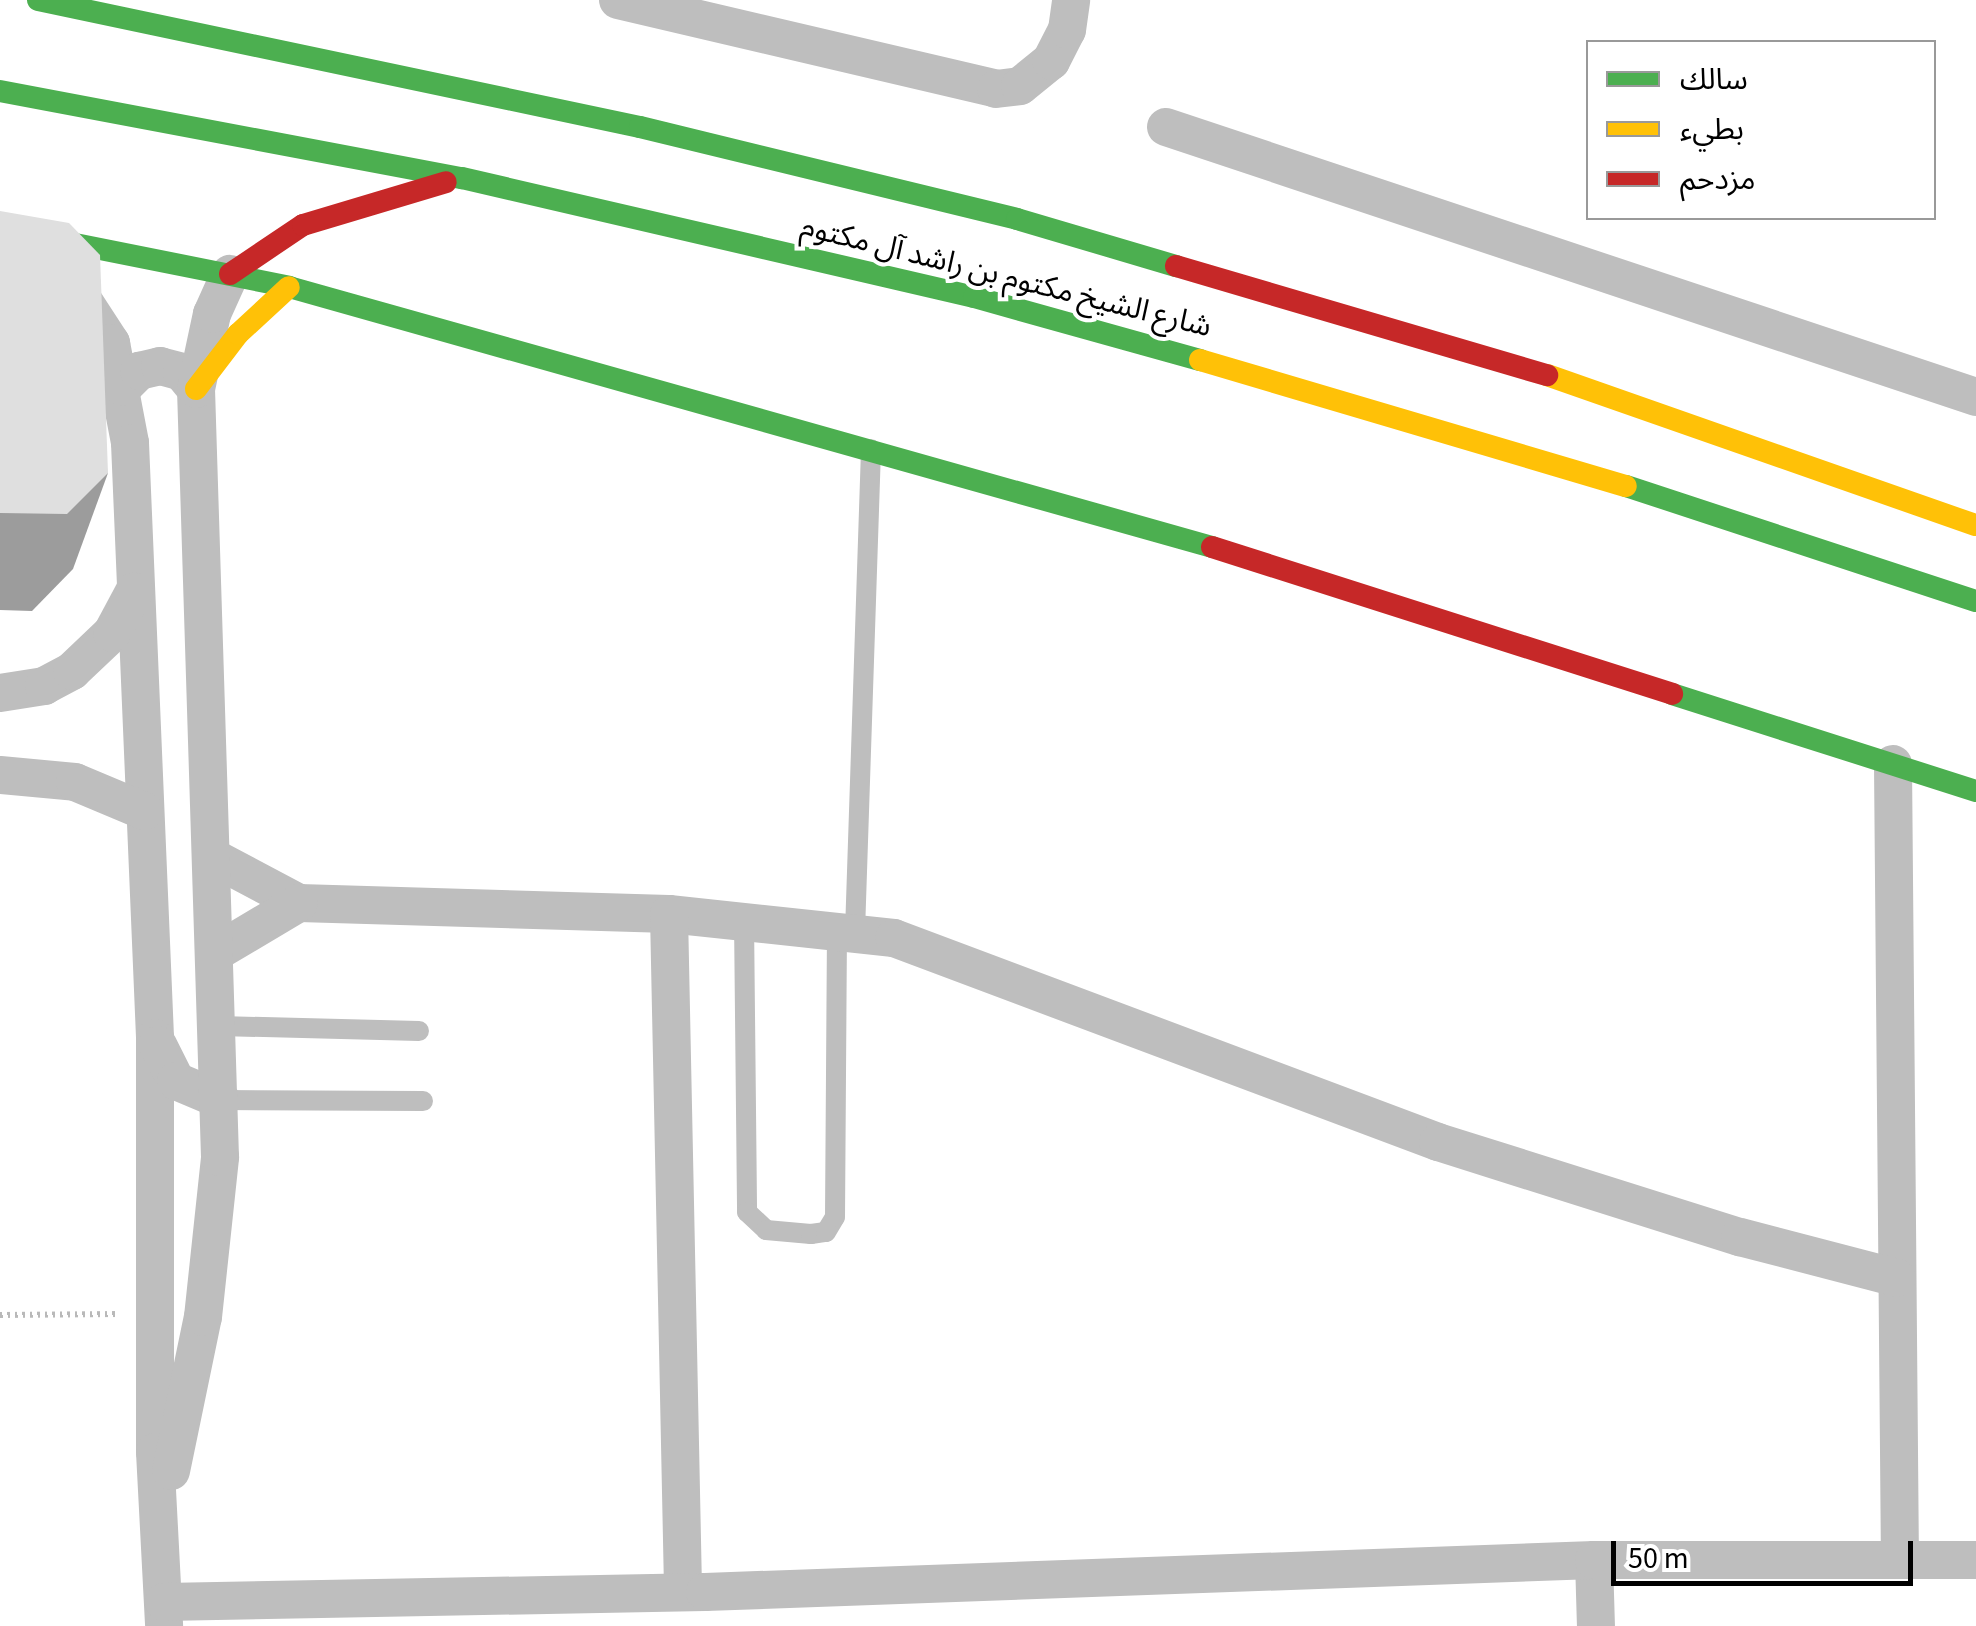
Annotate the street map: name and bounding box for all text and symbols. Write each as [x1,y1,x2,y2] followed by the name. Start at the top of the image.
[1586,40,1936,220] legend
[1680,58,1748,101] text: سالك
[1680,108,1744,151] text: بطيء
[1680,158,1756,201] text: مزدحم
[797,208,1215,346] street label: شارع الشيخ مكتوم بن راشد آل مكتوم
[1616,1521,1918,1583] scale bar
[1628,1537,1689,1580] text: 50 m

